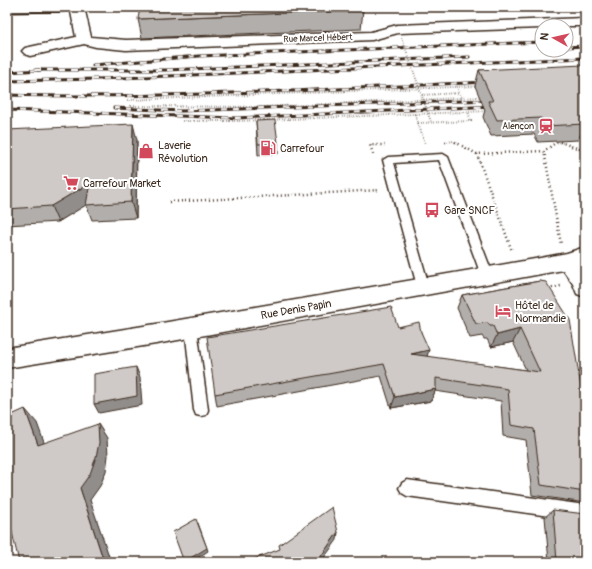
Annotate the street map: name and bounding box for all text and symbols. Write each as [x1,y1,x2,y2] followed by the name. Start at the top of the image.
[534,18,574,58] north arrow
[283,32,353,45] street label: Rue Marcel Hébert
[538,32,552,41] text: N
[537,117,555,135] station icon: Alençon
[502,121,534,132] place label: Alençon
[158,139,208,165] place label: Laverie Révolution
[259,139,277,157] fuel station icon: Carrefour
[137,142,155,160] shop icon: Laverie Révolution
[280,142,324,155] place label: Carrefour
[62,174,80,192] supermarket icon: Carrefour Market
[83,177,161,190] place label: Carrefour Market
[423,201,441,219] bus stop icon: Gare SNCF
[444,204,496,217] place label: Gare SNCF
[260,297,332,322] street label: Rue Denis Papin
[515,299,566,325] place label: Hôtel de Normandie
[494,302,512,320] hotel icon: Hôtel de Normandie

